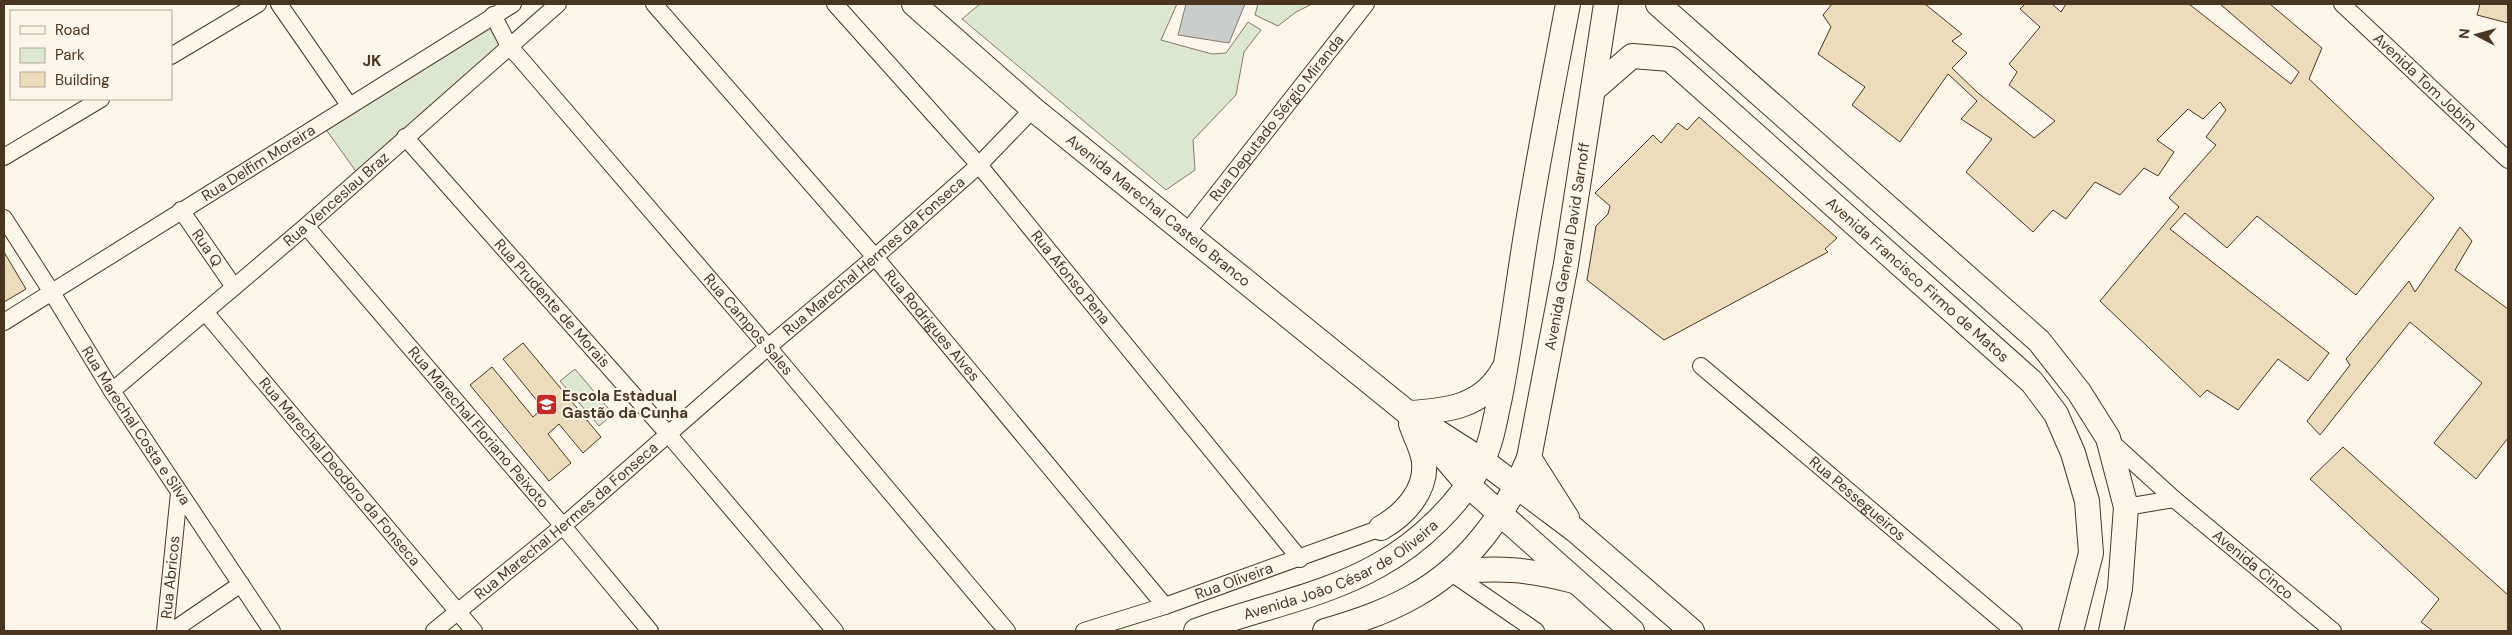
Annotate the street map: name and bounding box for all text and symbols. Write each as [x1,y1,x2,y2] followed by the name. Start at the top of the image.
[10,10,172,100] legend
[2452,10,2502,60] north arrow
[55,20,90,40] text: Road
[2369,28,2481,136] street label: Avenida Tom Jobim
[2455,28,2474,40] text: N
[1205,31,1348,205] street label: Rua Deputado Sérgio Miranda
[55,45,85,65] text: Park
[362,50,382,71] district label: JK
[55,70,110,90] text: Building
[198,120,319,206] street label: Rua Delfim Moreira
[1062,130,1255,291] street label: Avenida Marechal Castelo Branco
[1540,141,1595,352] street label: Avenida General David Sarnoff
[279,147,393,251] street label: Rua Venceslau Braz
[779,172,969,340] street label: Rua Marechal Hermes da Fonseca
[1822,193,2013,367] street label: Avenida Francisco Firmo de Matos
[187,225,227,271] street label: Rua Q
[1026,226,1115,329] street label: Rua Afonso Pena
[490,235,615,372] street label: Rua Prudente de Morais
[880,265,984,386] street label: Rua Rodrigues Alves
[699,269,798,380] street label: Rua Campos Sales
[77,342,195,509] street label: Rua Marechal Costa e Silva
[403,342,553,512] street label: Rua Marechal Floriano Peixoto
[254,373,425,570] street label: Rua Marechal Deodoro da Fonseca
[562,386,688,423] place label: Escola Estadual Gastão da Cunha
[534,393,558,417] school or university icon: Escola Estadual Gastão da Cunha
[470,438,662,604] street label: Rua Marechal Hermes da Fonseca
[1805,452,1910,545] street label: Rua Pessegueiros
[1241,516,1442,625] street label: Avenida João César de Oliveira
[2208,525,2298,604] street label: Avenida Cinco
[156,535,185,620] street label: Rua Abricos
[1192,558,1276,604] street label: Rua Oliveira

